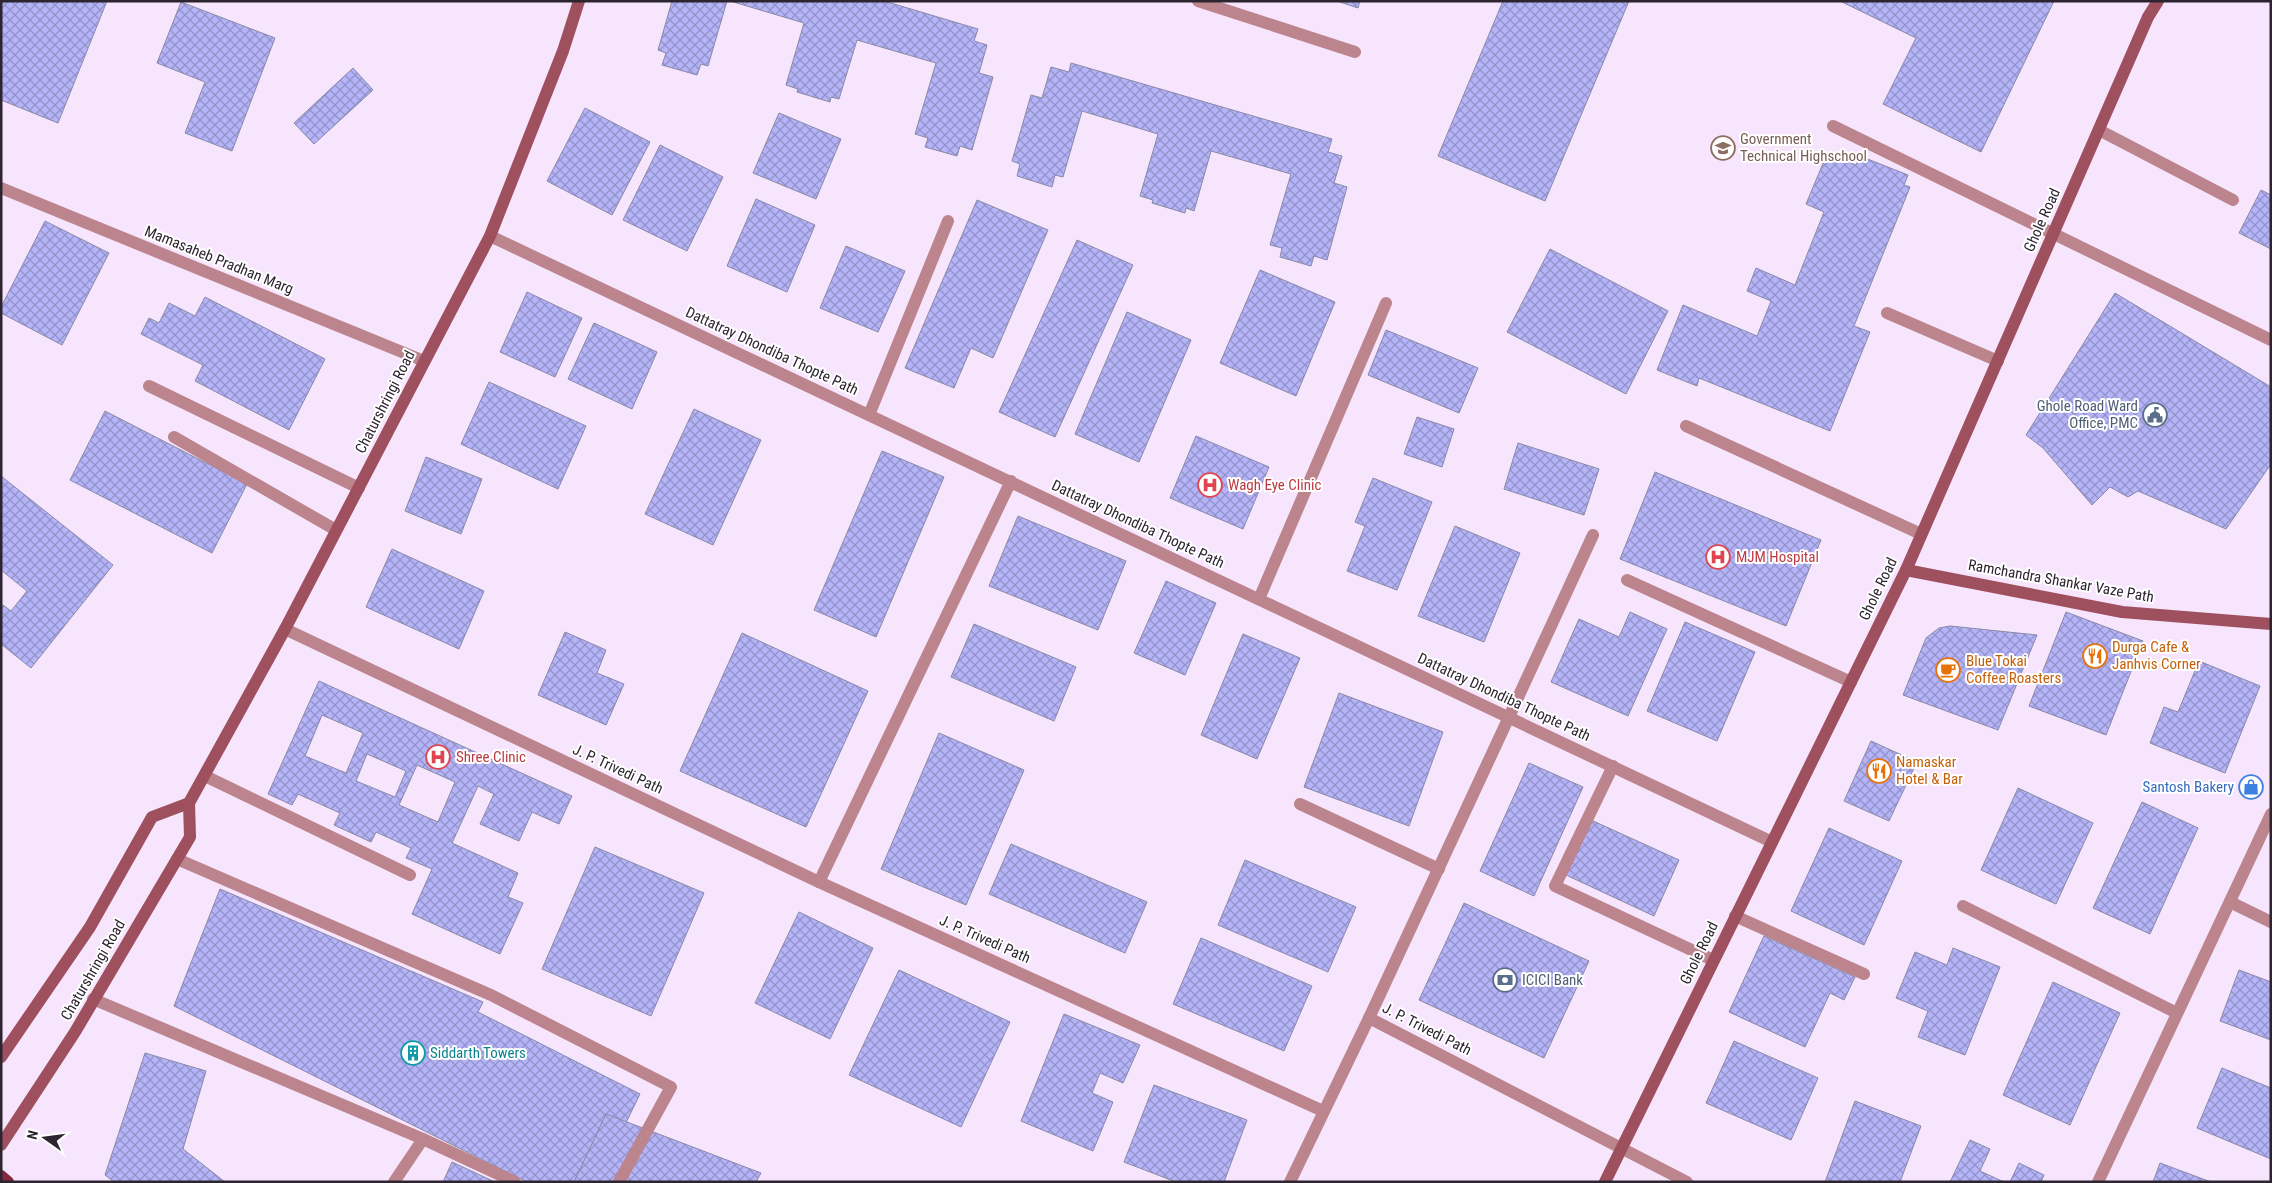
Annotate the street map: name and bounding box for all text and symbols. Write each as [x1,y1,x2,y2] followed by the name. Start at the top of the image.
[1740,130,1867,165] place label: Government Technical Highschool
[1710,135,1736,161] school or university icon: Government Technical Highschool
[2020,185,2064,255] street label: Ghole Road
[142,222,296,298] street label: Mamasaheb Pradhan Marg
[683,303,861,399] street label: Dattatray Dhondiba Thopte Path
[351,348,419,456] street label: Chaturshringi Road
[2037,397,2138,432] place label: Ghole Road Ward Office, PMC
[2142,402,2168,428] public building icon: Ghole Road Ward Office, PMC
[1197,472,1223,498] hospital icon: Wagh Eye Clinic
[1049,476,1227,572] street label: Dattatray Dhondiba Thopte Path
[1228,476,1321,494] place label: Wagh Eye Clinic
[1705,544,1731,570] hospital icon: MJM Hospital
[1736,548,1819,566] place label: MJM Hospital
[1855,555,1901,623] street label: Ghole Road
[1967,556,2155,606] street label: Ramchandra Shankar Vaze Path
[2112,638,2201,673] place label: Durga Cafe & Janhvis Corner
[2082,643,2108,669] restaurant icon: Durga Cafe & Janhvis Corner
[1415,649,1593,745] street label: Dattatray Dhondiba Thopte Path
[1966,652,2061,687] place label: Blue Tokai Coffee Roasters
[1935,657,1961,683] cafe icon: Blue Tokai Coffee Roasters
[570,740,666,798] street label: J. P. Trivedi Path
[425,744,451,770] hospital icon: Shree Clinic
[456,748,526,766] place label: Shree Clinic
[1896,753,1963,788] place label: Namaskar Hotel & Bar
[1866,758,1892,784] restaurant icon: Namaskar Hotel & Bar
[2238,774,2264,800] shop icon: Santosh Bakery
[2142,778,2234,796] place label: Santosh Bakery
[937,911,1033,967] street label: J. P. Trivedi Path
[57,917,129,1023] street label: Chaturshringi Road
[1676,919,1722,987] street label: Ghole Road
[1492,967,1518,993] bank icon: ICICI Bank
[1522,971,1583,989] place label: ICICI Bank
[1379,999,1475,1059] street label: J. P. Trivedi Path
[400,1040,426,1066] building icon: Siddarth Towers
[430,1044,526,1062] place label: Siddarth Towers
[20,1113,70,1163] north arrow
[24,1129,41,1141] text: N

